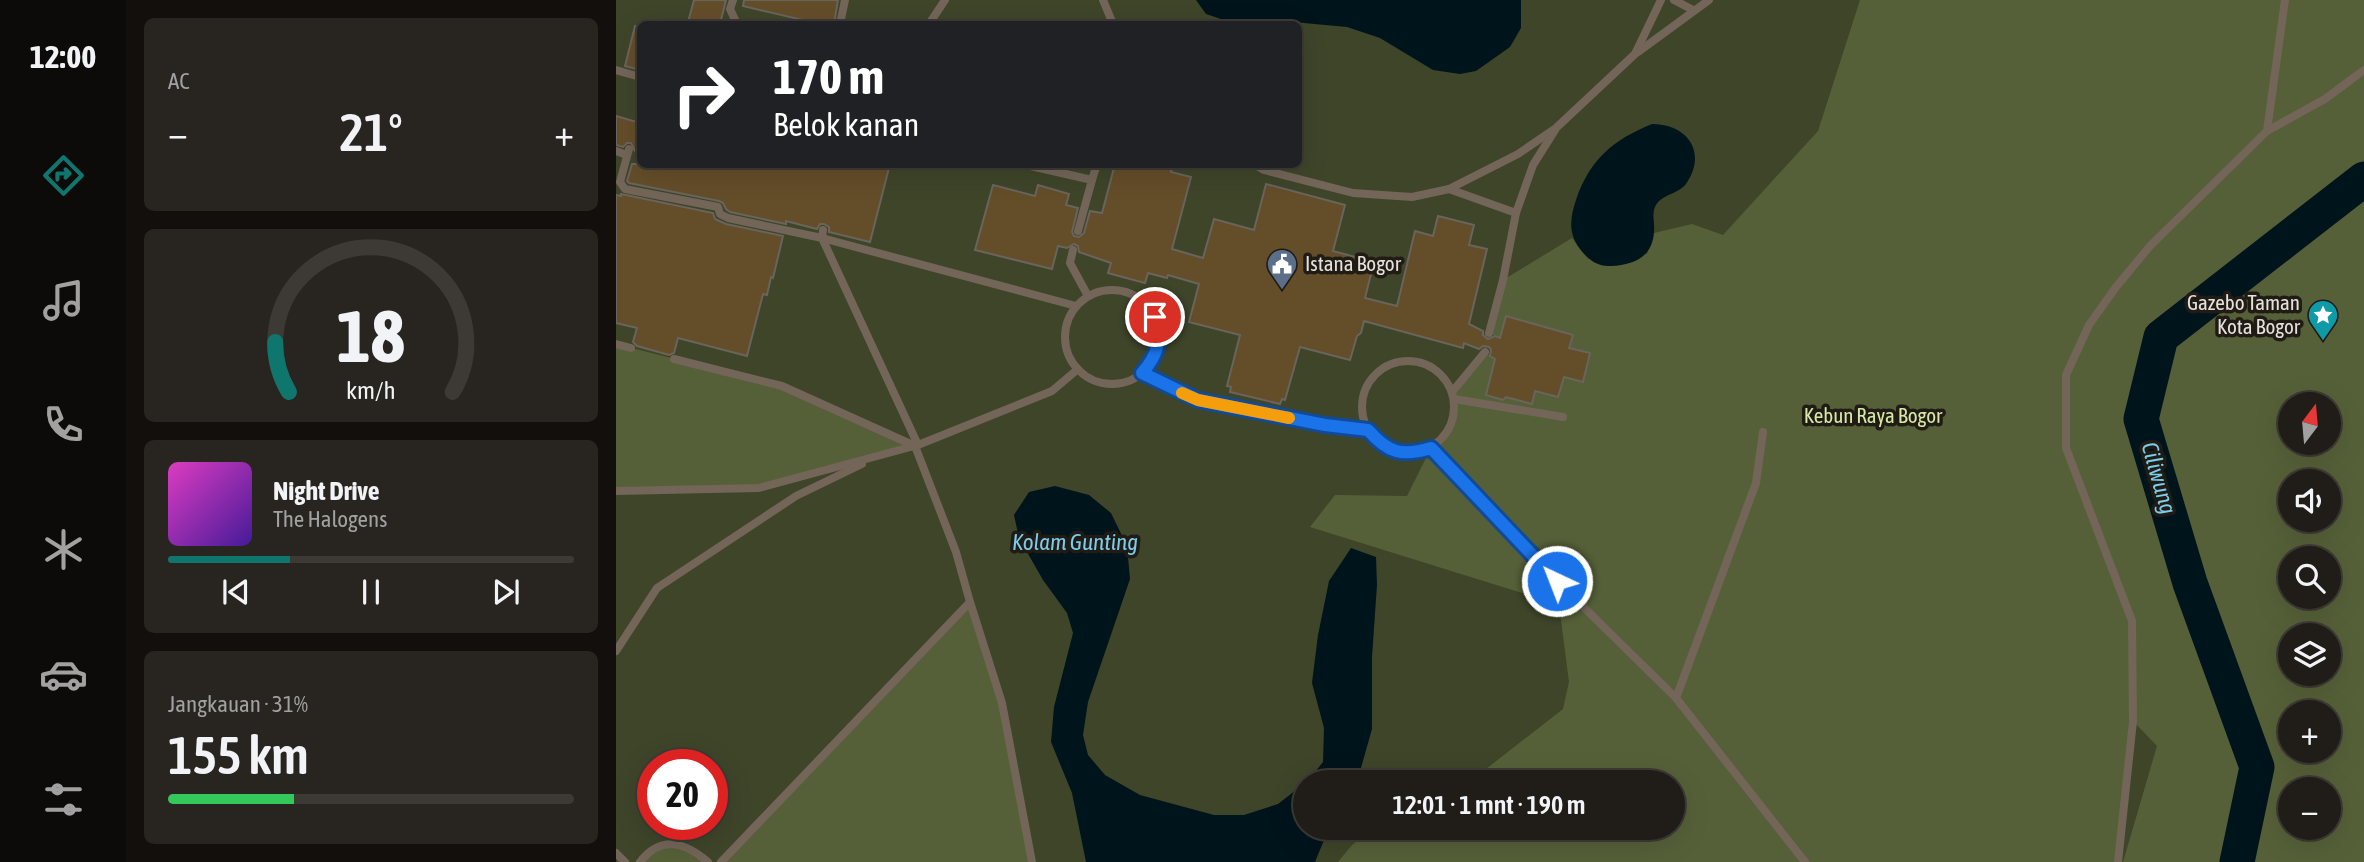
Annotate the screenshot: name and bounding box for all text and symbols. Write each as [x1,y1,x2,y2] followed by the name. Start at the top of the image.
[30,38,96,75] text: 12:00
[773,48,884,104] text: 170 m
[658,49,749,140] icon: right
[168,68,190,94] text: AC
[339,102,403,162] text: 21°
[773,106,919,143] text: Belok kanan
[168,111,188,154] text: −
[554,111,574,154] text: +
[39,151,88,200] icon: directions
[1265,247,1299,291] public building icon: Istana Bogor
[1305,251,1402,275] place label: Istana Bogor
[39,276,88,325] icon: music
[1125,287,1185,347] pin
[2187,290,2301,338] place label: Gazebo Taman Kota Bogor
[337,294,405,377] text: 18
[1136,298,1174,336] icon: arrive
[2306,298,2340,342] place icon: Gazebo Taman Kota Bogor
[346,375,396,403] text: km/h
[2278,392,2342,455] north arrow
[2278,392,2341,840] map controls
[39,400,88,449] icon: phone
[1804,403,1943,427] park label: Kebun Raya Bogor
[2136,439,2182,517] water label: Ciliwung
[2278,469,2341,532] button: sound
[273,476,380,506] text: Night Drive
[273,506,387,532] text: The Halogens
[39,525,88,574] icon: climate
[1012,529,1138,555] water label: Kolam Gunting
[1520,544,1594,618] position arrow
[2278,546,2341,609] button: search
[217,573,255,611] icon: previous
[352,573,390,611] icon: pause
[487,573,525,611] icon: next
[2278,623,2341,686] button: layers
[39,650,88,699] icon: car
[168,691,308,717] text: Jangkauan · 31%
[2278,700,2341,763] button: +
[168,725,309,785] text: 155 km
[637,749,728,840] speed limit sign: 20
[39,775,88,824] icon: filters
[2278,777,2341,840] button: −
[1393,790,1585,820] text: 12:01 · 1 mnt · 190 m

